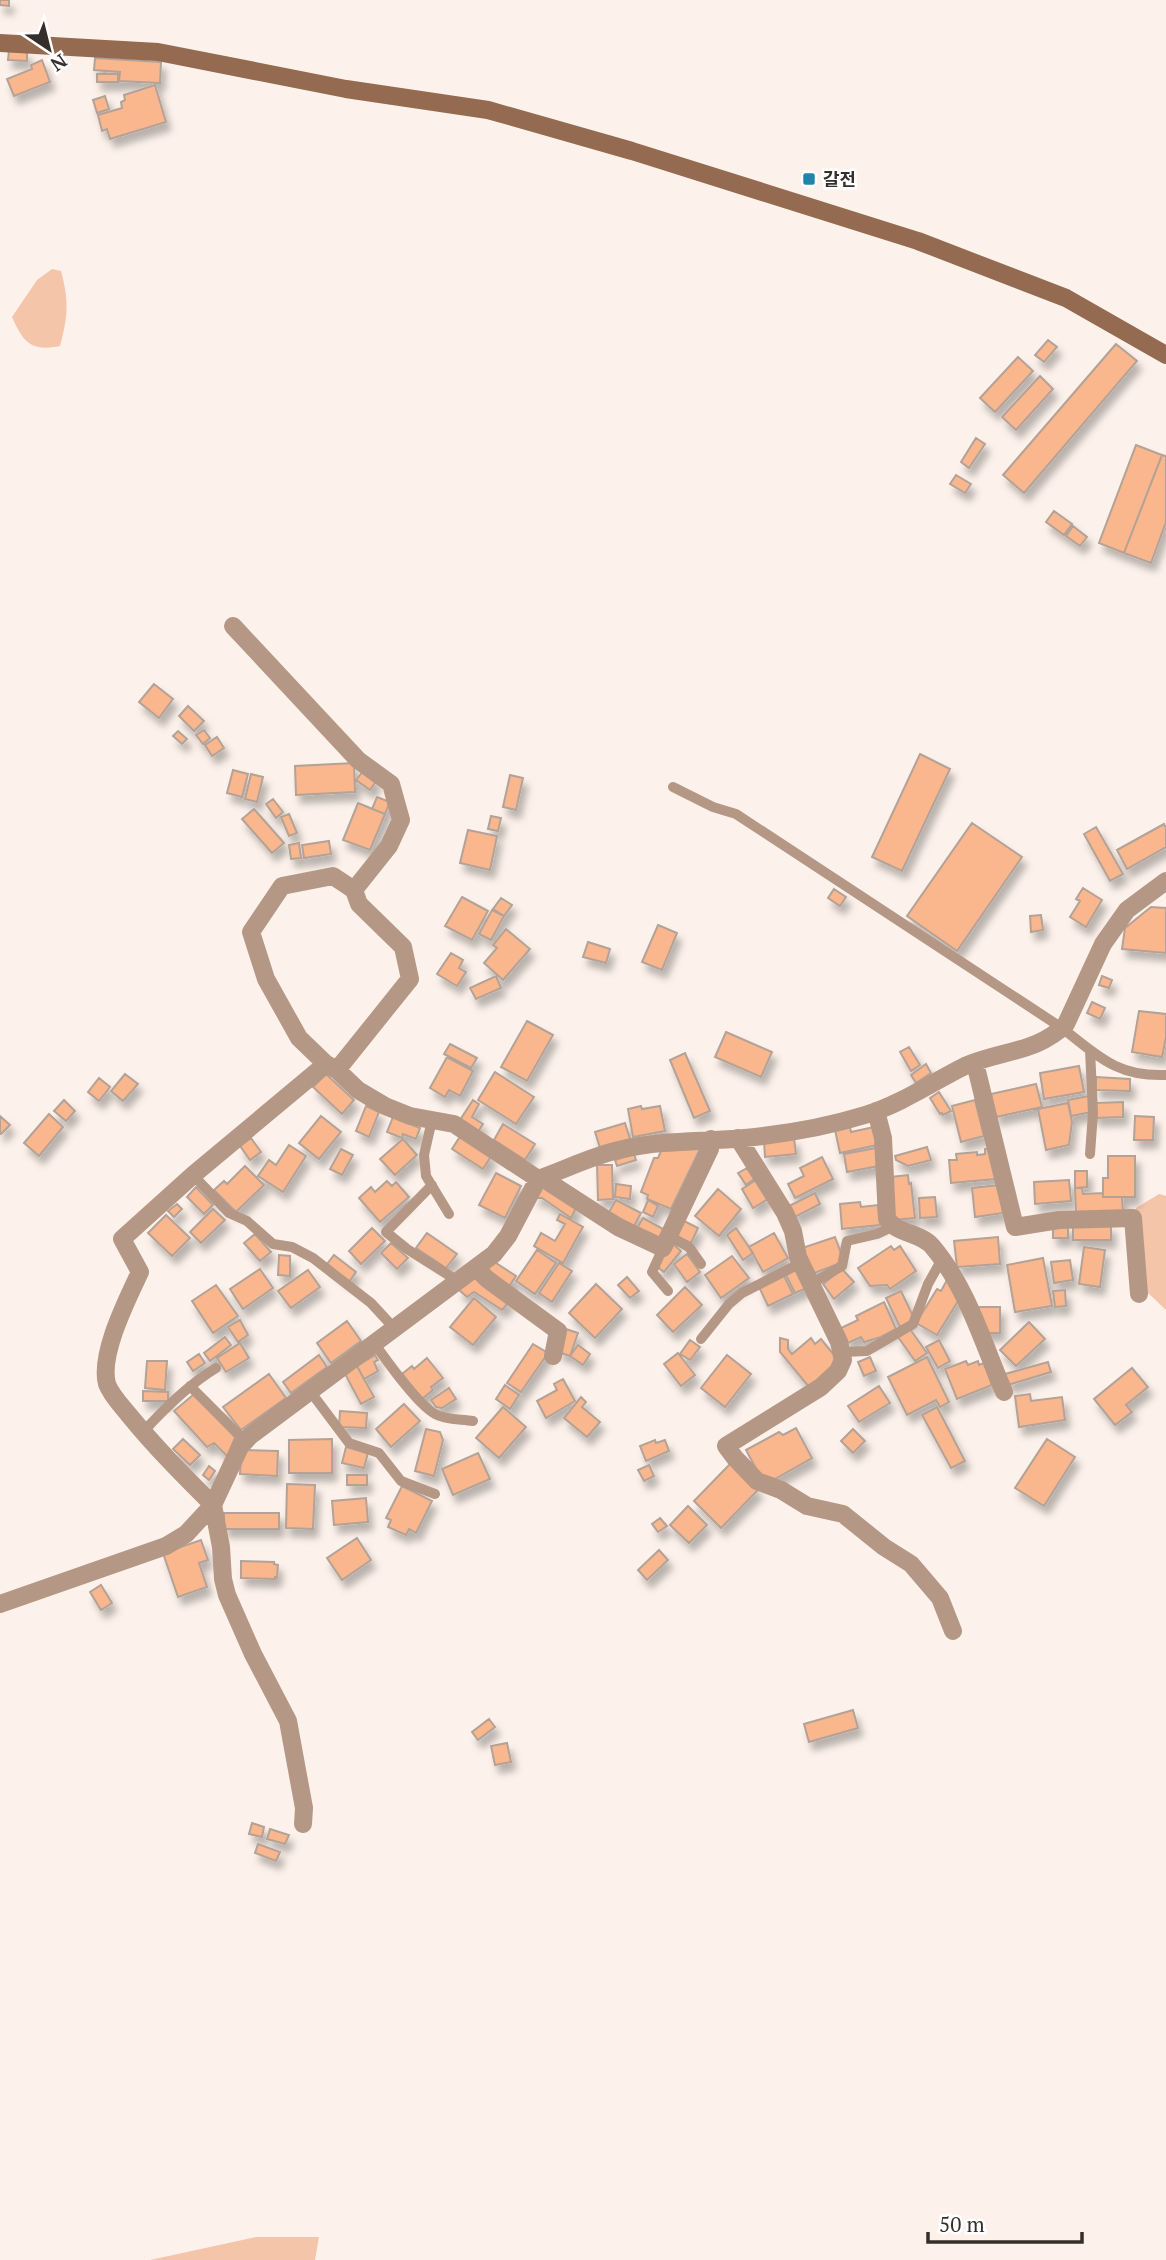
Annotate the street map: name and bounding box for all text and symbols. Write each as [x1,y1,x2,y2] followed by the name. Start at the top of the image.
[14,14,84,84] north arrow
[45,49,72,78] text: N
[823,167,856,191] place label: 갈전
[801,171,817,187] marker: 갈전
[928,2200,1082,2244] scale bar
[939,2210,985,2238] text: 50 m

